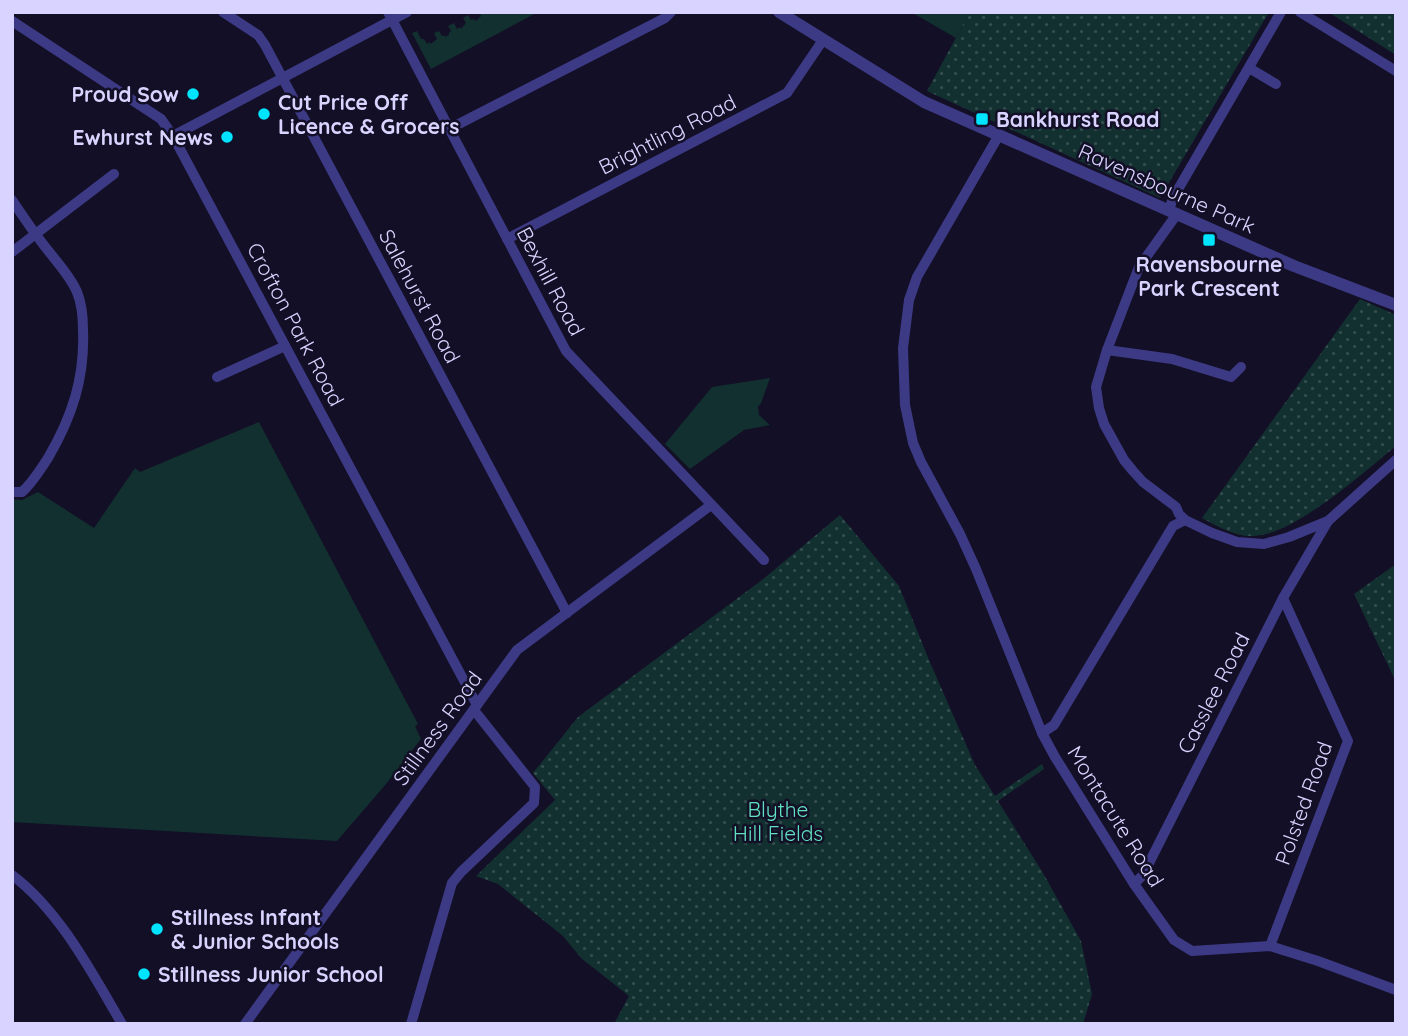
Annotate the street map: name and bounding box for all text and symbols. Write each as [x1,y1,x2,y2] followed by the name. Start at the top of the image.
[71,81,179,107] place label: Proud Sow
[185,86,201,102] marker: Proud Sow
[594,88,740,180] street label: Brightling Road
[278,89,459,139] place label: Cut Price Off Licence & Grocers
[256,106,272,122] marker: Cut Price Off Licence & Grocers
[996,106,1159,132] place label: Bankhurst Road
[974,111,990,127] marker: Bankhurst Road
[73,124,213,150] place label: Ewhurst News
[219,129,235,145] marker: Ewhurst News
[1074,137,1260,239] street label: Ravensbourne Park
[511,222,591,340] street label: Bexhill Road
[374,225,466,367] street label: Salehurst Road
[1201,232,1217,248] marker: Ravensbourne Park Crescent
[242,238,350,410] street label: Crofton Park Road
[1136,251,1282,301] place label: Ravensbourne Park Crescent
[1171,628,1255,758] street label: Casslee Road
[387,666,487,790] street label: Stillness Road
[1269,738,1337,868] street label: Polsted Road
[1062,741,1170,891] street label: Montacute Road
[733,796,823,846] park label: Blythe Hill Fields
[171,904,339,954] place label: Stillness Infant & Junior Schools
[149,921,165,937] marker: Stillness Infant & Junior Schools
[158,961,384,987] place label: Stillness Junior School
[136,966,152,982] marker: Stillness Junior School

